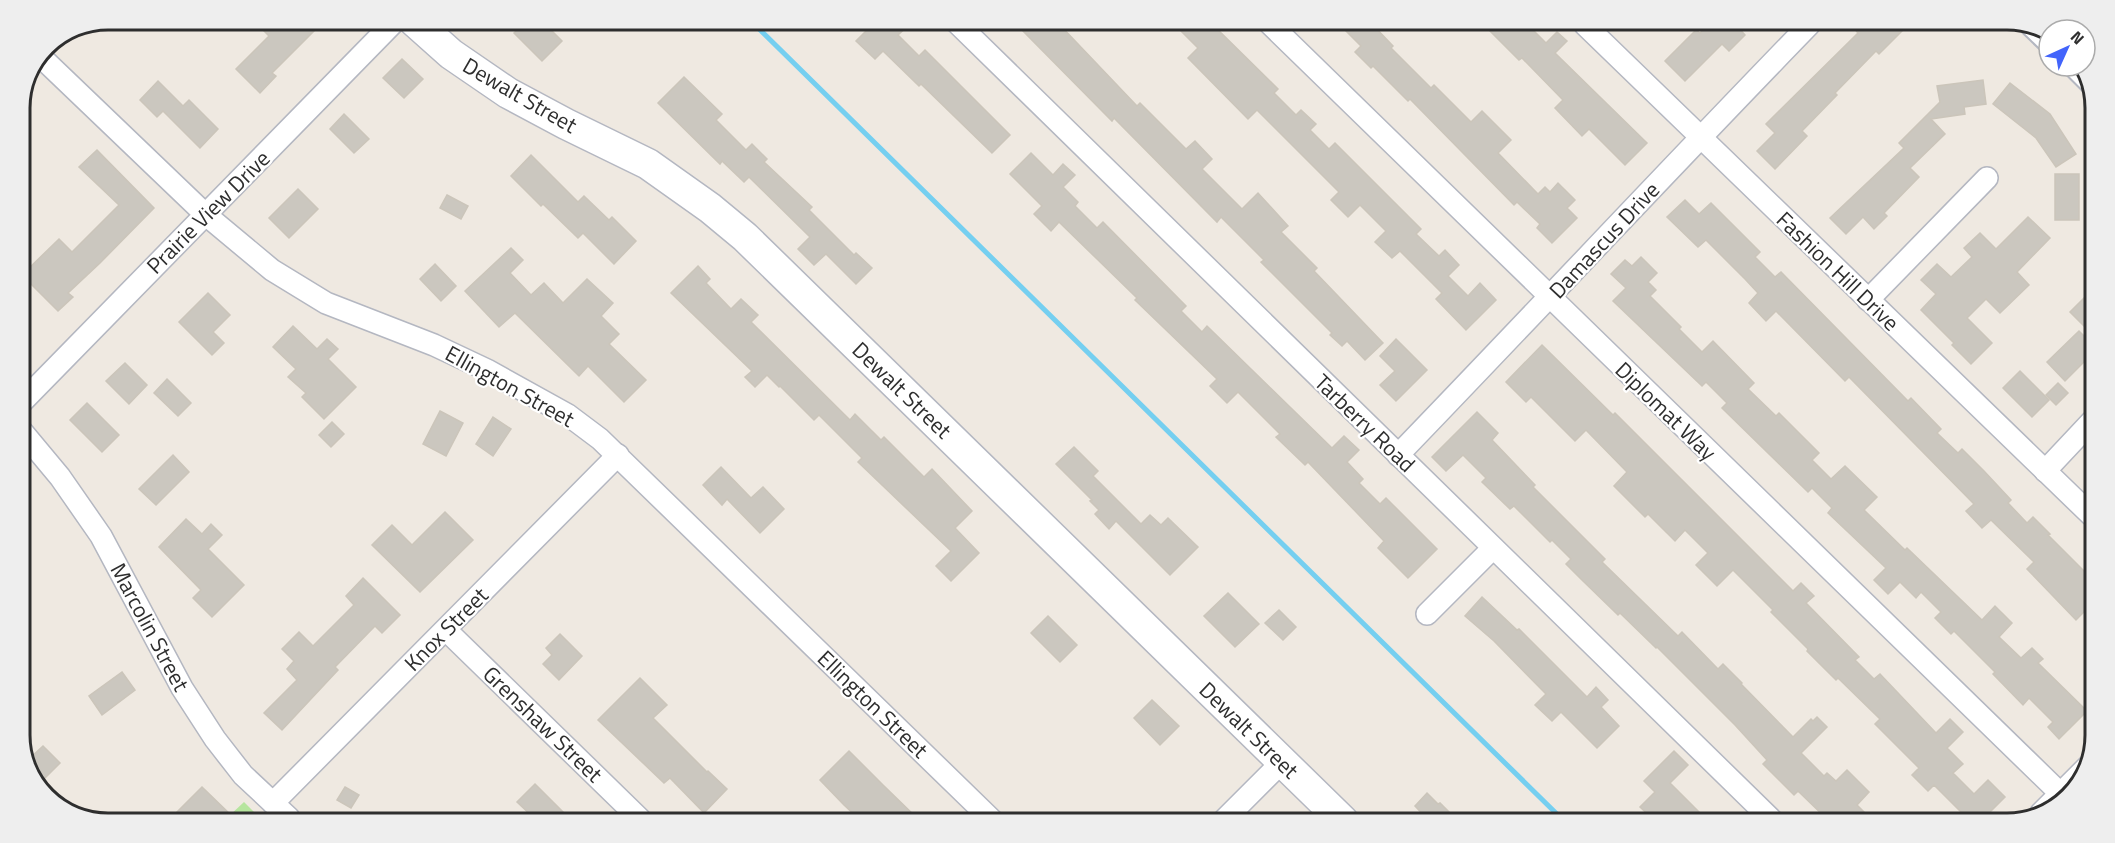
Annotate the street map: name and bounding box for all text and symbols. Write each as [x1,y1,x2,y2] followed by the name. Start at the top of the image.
[2037,18,2097,78] north arrow
[2065,25,2090,50] text: N
[456,48,584,142] street label: Dewalt Street
[138,142,278,282] street label: Prairie View Drive
[1541,174,1667,306] street label: Damascus Drive
[1769,203,1907,339] street label: Fashion Hill Drive
[844,334,960,447] street label: Dewalt Street
[439,336,581,436] street label: Ellington Street
[1607,354,1725,469] street label: Diplomat Way
[1307,366,1423,480] street label: Tarberry Road
[102,557,198,698] street label: Marcolin Street
[396,579,496,679] street label: Knox Street
[810,642,936,766] street label: Ellington Street
[475,658,611,790] street label: Grenshaw Street
[1191,674,1307,787] street label: Dewalt Street

